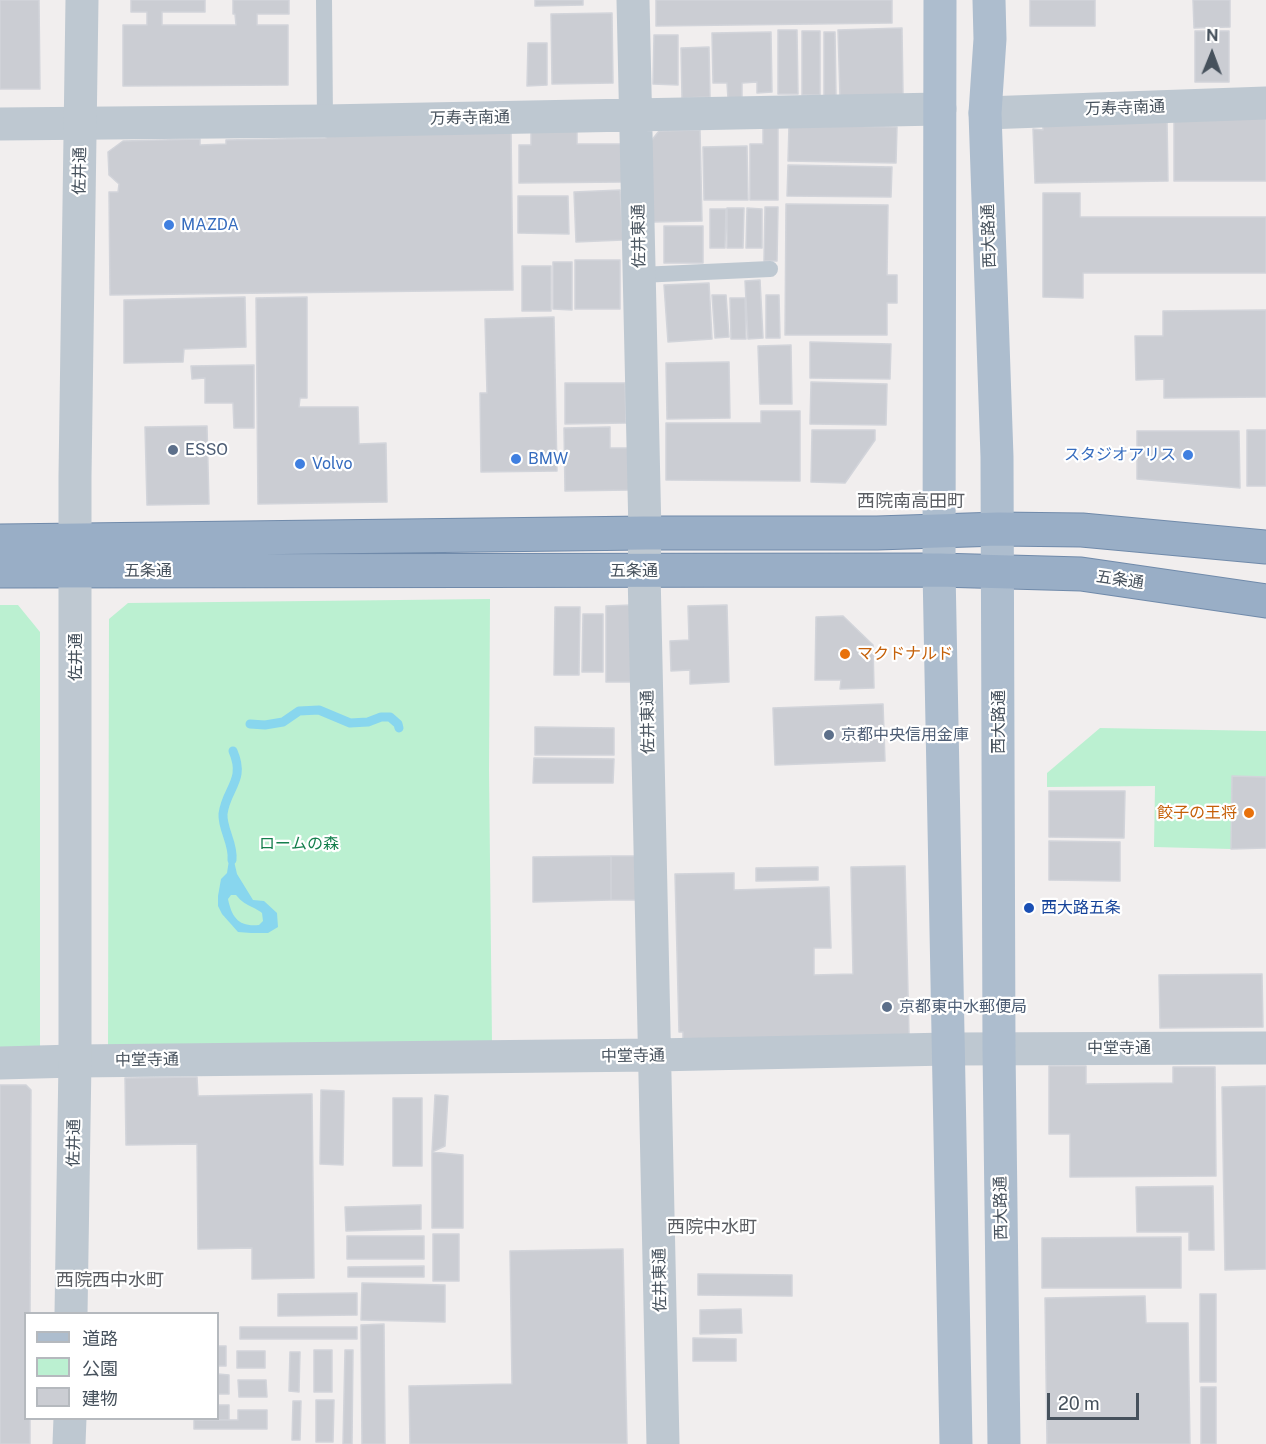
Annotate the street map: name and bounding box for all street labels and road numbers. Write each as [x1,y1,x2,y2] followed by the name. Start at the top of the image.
[1085,97,1165,119] street label: 万寿寺南通
[430,108,510,128] street label: 万寿寺南通
[70,147,90,195] street label: 佐井通
[629,204,649,268] street label: 佐井東通
[978,204,1000,268] street label: 西大路通
[124,561,172,581] street label: 五条通
[610,561,658,581] street label: 五条通
[1095,567,1145,593] street label: 五条通
[66,633,86,681] street label: 佐井通
[638,690,658,754] street label: 佐井東通
[989,690,1009,754] street label: 西大路通
[1087,1038,1151,1058] street label: 中堂寺通
[601,1046,665,1066] street label: 中堂寺通
[115,1050,179,1070] street label: 中堂寺通
[64,1119,84,1167] street label: 佐井通
[991,1176,1011,1240] street label: 西大路通
[650,1248,670,1312] street label: 佐井東通

